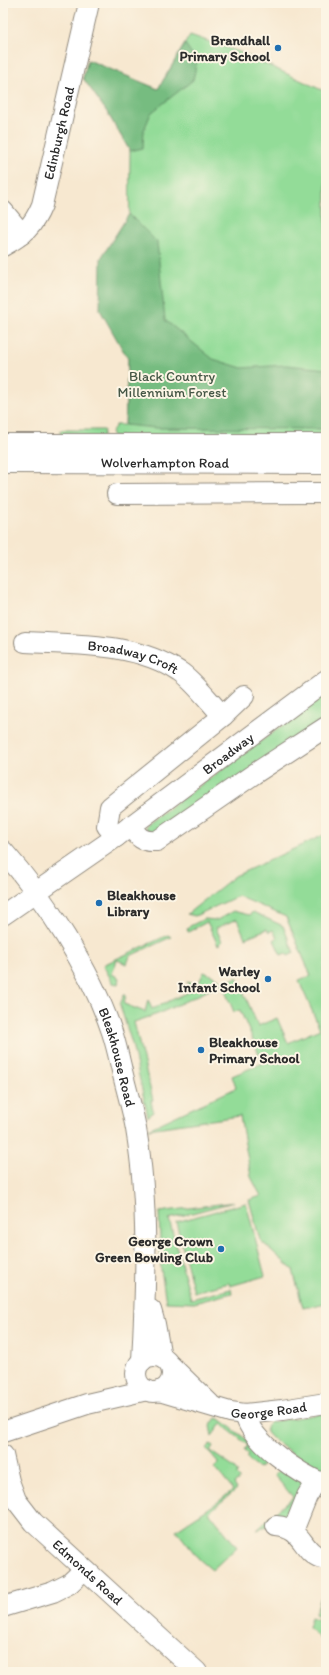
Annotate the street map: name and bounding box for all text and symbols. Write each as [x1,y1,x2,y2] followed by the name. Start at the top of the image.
[180,32,271,65] place label: Brandhall Primary School
[273,43,283,53] marker: Brandhall Primary School
[40,84,78,181] street label: Edinburgh Road
[118,368,226,401] park label: Black Country Millennium Forest
[101,454,230,472] street label: Wolverhampton Road
[87,637,182,678] street label: Broadway Croft
[199,729,257,778] street label: Broadway
[107,887,176,920] place label: Bleakhouse Library
[94,898,104,908] marker: Bleakhouse Library
[178,963,261,996] place label: Warley Infant School
[263,974,273,984] marker: Warley Infant School
[95,1005,139,1109] street label: Bleakhouse Road
[209,1034,301,1067] place label: Bleakhouse Primary School
[196,1045,206,1055] marker: Bleakhouse Primary School
[95,1233,214,1266] place label: George Crown Green Bowling Club
[216,1244,226,1254] marker: George Crown Green Bowling Club
[230,1398,308,1423] street label: George Road
[49,1536,126,1609] street label: Edmonds Road

